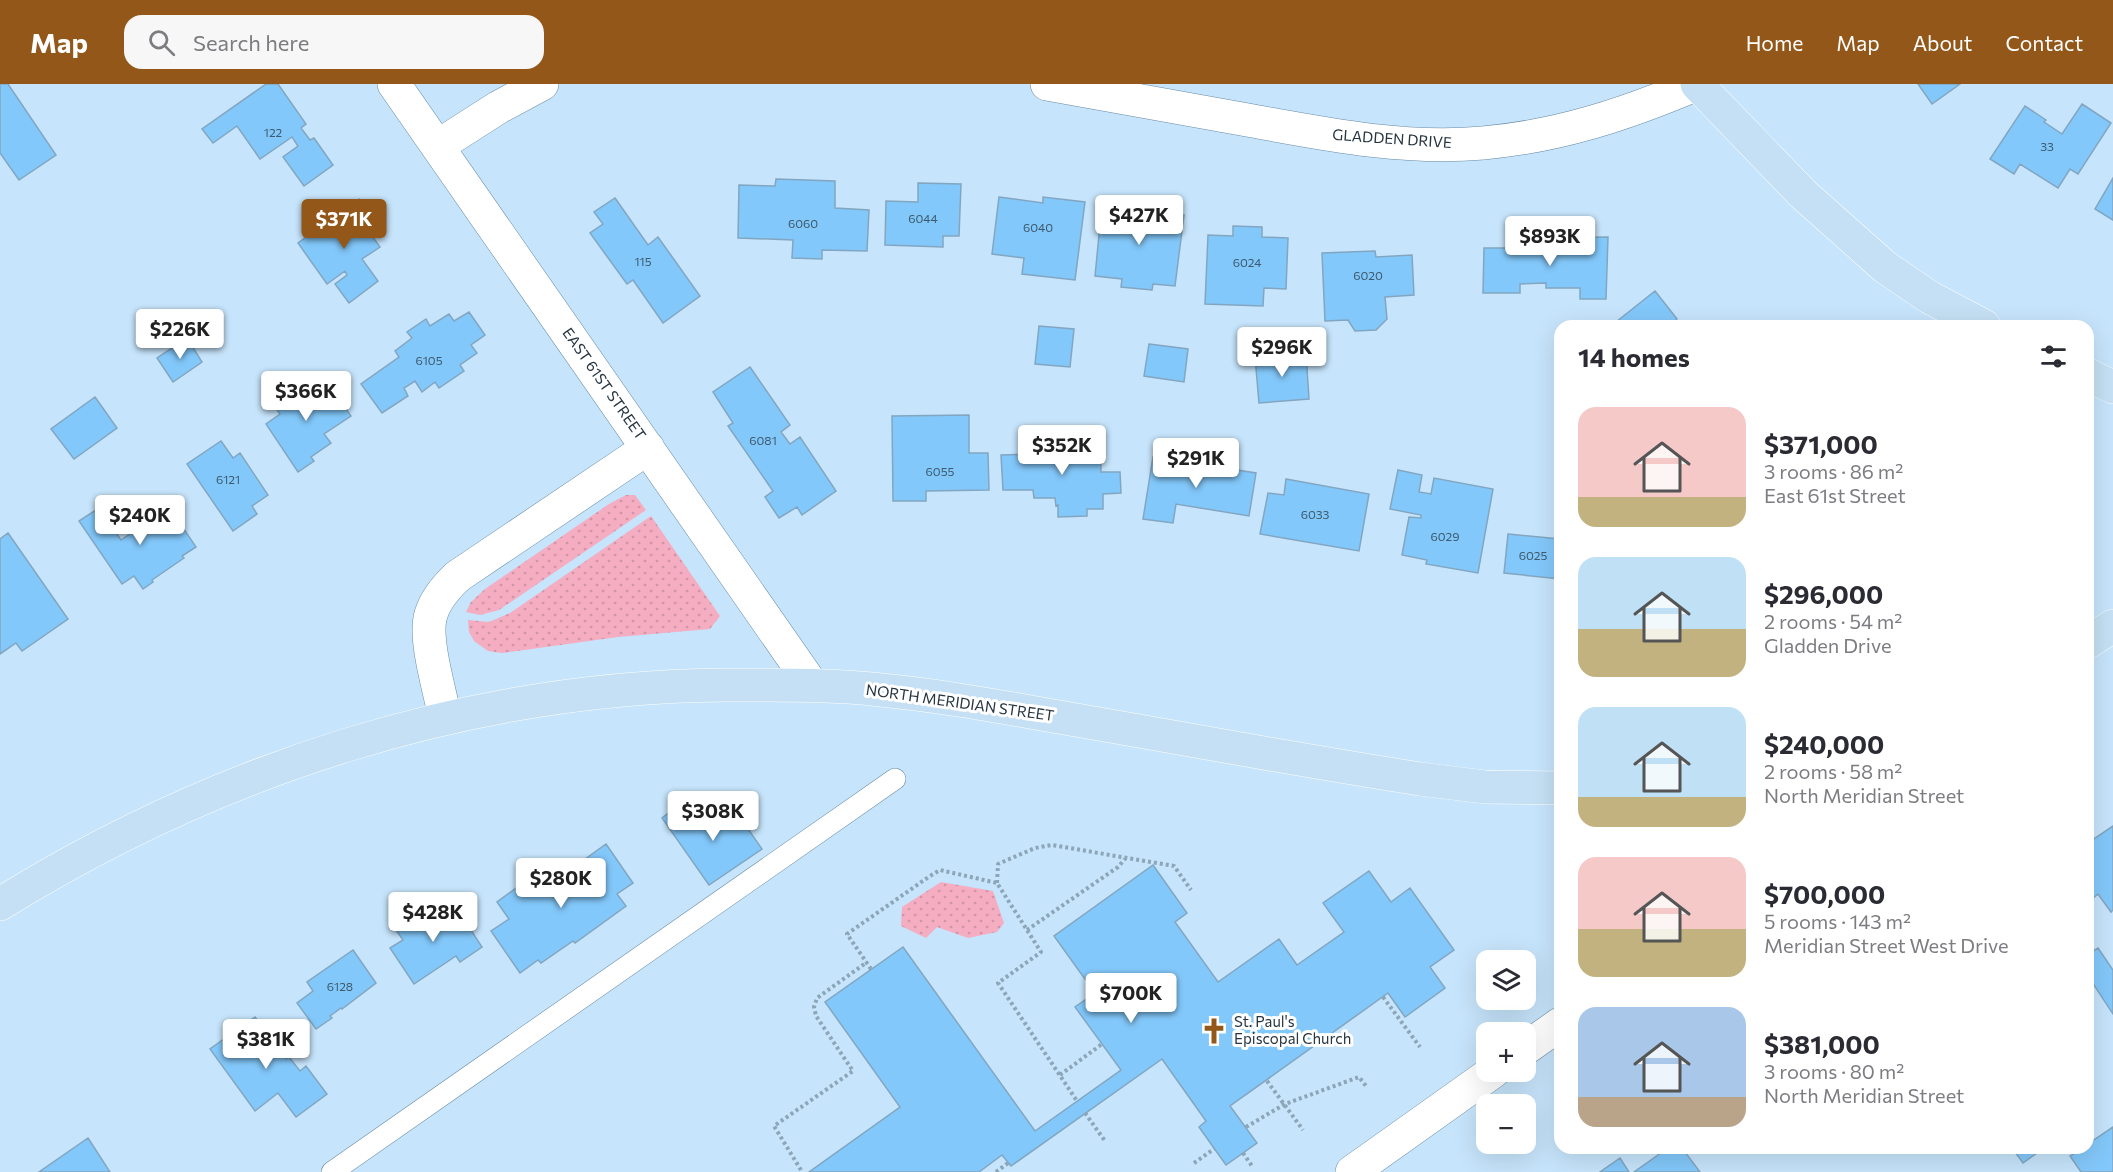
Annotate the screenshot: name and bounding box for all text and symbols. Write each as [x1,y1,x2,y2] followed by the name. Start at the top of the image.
[124,15,544,69] search box
[30,25,88,59] text: Map
[145,26,178,59] icon: search
[193,29,309,56] text: Search here
[1746,30,1803,55] text: Home
[1836,30,1880,55] text: Map
[1913,30,1972,55] text: About
[2005,30,2083,55] text: Contact
[264,125,283,139] house number: 122
[1332,125,1452,151] street label: GLADDEN DRIVE
[2040,139,2054,153] house number: 33
[1097,195,1181,246] pin: $427K
[302,199,386,250] pin: $371K
[1109,202,1169,226] text: $427K
[316,206,372,230] text: $371K
[908,211,938,225] house number: 6044
[788,216,818,230] house number: 6060
[1508,216,1592,267] pin: $893K
[1023,220,1053,234] house number: 6040
[1519,223,1581,247] text: $893K
[634,254,652,268] house number: 115
[1233,255,1261,269] house number: 6024
[1353,268,1383,282] house number: 6020
[138,309,222,360] pin: $226K
[150,316,210,340] text: $226K
[559,324,650,443] street label: EAST 61ST STREET
[1240,327,1324,378] pin: $296K
[1251,334,1313,358] text: $296K
[2037,340,2070,373] icon: filters
[1578,341,1690,372] text: 14 homes
[415,353,443,367] house number: 6105
[264,371,348,422] pin: $366K
[275,378,337,402] text: $366K
[1020,425,1104,476] pin: $352K
[1764,428,1878,459] text: $371,000
[1626,431,1698,503] icon: home
[1032,432,1092,456] text: $352K
[749,433,777,447] house number: 6081
[1154,438,1238,489] pin: $291K
[1167,445,1225,469] text: $291K
[1764,459,1903,483] text: 3 rooms · 86 m²
[926,464,955,478] house number: 6055
[216,472,240,486] house number: 6121
[1764,483,1906,507] text: East 61st Street
[98,495,182,546] pin: $240K
[109,502,171,526] text: $240K
[1301,507,1330,521] house number: 6033
[1431,529,1460,543] house number: 6029
[1519,548,1547,562] house number: 6025
[1764,578,1883,609] text: $296,000
[1626,581,1698,653] icon: home
[1764,609,1902,633] text: 2 rooms · 54 m²
[1764,633,1891,657] text: Gladden Drive
[865,680,1056,724] street label: NORTH MERIDIAN STREET
[1764,728,1884,759] text: $240,000
[1626,731,1698,803] icon: home
[1764,759,1902,783] text: 2 rooms · 58 m²
[1764,783,1964,807] text: North Meridian Street
[671,791,755,842] pin: $308K
[682,798,744,822] text: $308K
[519,858,603,909] pin: $280K
[530,865,592,889] text: $280K
[1764,878,1885,909] text: $700,000
[1626,881,1698,953] icon: home
[391,892,475,943] pin: $428K
[402,899,464,923] text: $428K
[1764,909,1911,933] text: 5 rooms · 143 m²
[1764,933,2009,957] text: Meridian Street West Drive
[1476,950,1536,1154] map controls
[1476,950,1536,1010] button: layers
[1089,973,1173,1024] pin: $700K
[327,979,353,993] house number: 6128
[1100,980,1162,1004] text: $700K
[1234,1012,1351,1047] place label: St. Paul's Episcopal Church
[1199,1016,1229,1046] church icon: St. Paul's Episcopal Church
[224,1019,308,1070] pin: $381K
[1476,1022,1536,1082] button: +
[237,1026,295,1050] text: $381K
[1764,1028,1880,1059] text: $381,000
[1626,1031,1698,1103] icon: home
[1764,1059,1904,1083] text: 3 rooms · 80 m²
[1764,1083,1964,1107] text: North Meridian Street
[1476,1094,1536,1154] button: −

